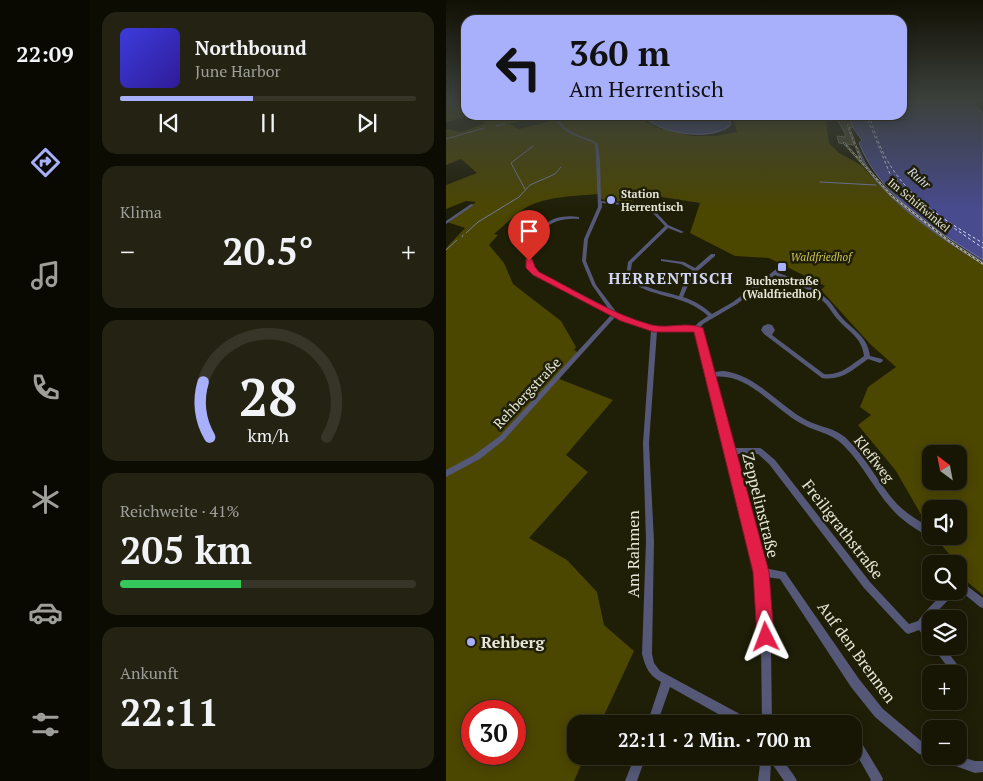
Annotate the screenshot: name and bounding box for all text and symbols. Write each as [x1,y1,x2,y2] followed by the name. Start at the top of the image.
[569,30,670,76] text: 360 m
[195,35,307,60] text: Northbound
[486,35,551,100] icon: left
[16,39,74,68] text: 22:09
[195,60,281,82] text: June Harbor
[569,74,724,103] text: Am Herrentisch
[155,109,183,137] icon: previous
[254,109,282,137] icon: pause
[353,109,381,137] icon: next
[28,145,63,180] icon: directions
[904,163,935,192] water label: Ruhr
[885,175,953,235] street label: Im Schiffwinkel
[621,187,683,214] place label: Station Herrentisch
[605,194,617,206] marker: Station Herrentisch
[120,201,162,223] text: Klima
[508,210,550,261] pin
[515,217,543,245] icon: arrive
[222,226,314,276] text: 20.5°
[120,233,135,270] text: −
[401,233,416,270] text: +
[791,250,854,264] park label: Waldfriedhof
[28,258,63,293] icon: music
[776,261,788,273] marker: Buchenstraße (Waldfriedhof)
[608,267,734,289] district label: HERRENTISCH
[743,274,821,301] place label: Buchenstraße (Waldfriedhof)
[489,353,565,432] street label: Rehbergstraße
[239,362,297,431] text: 28
[28,370,63,405] icon: phone
[247,423,289,447] text: km/h
[850,431,899,486] street label: Kleffweg
[922,445,967,490] north arrow
[922,445,967,765] map controls
[737,450,785,560] street label: Zeppelinstraße
[797,475,889,583] street label: Freiligrathstraße
[28,482,63,517] icon: climate
[120,500,240,522] text: Reichweite · 41%
[922,500,967,545] button: sound
[622,510,644,598] street label: Am Rahmen
[120,525,252,575] text: 205 km
[922,555,967,600] button: search
[28,595,63,630] icon: car
[813,597,902,708] street label: Auf den Brennen
[739,610,791,662] position arrow
[922,610,967,655] button: layers
[481,631,545,653] place label: Rehberg
[465,636,477,648] marker: Rehberg
[120,662,179,684] text: Ankunft
[922,665,967,710] button: +
[120,687,219,737] text: 22:11
[461,700,526,765] speed limit sign: 30
[28,707,63,742] icon: filters
[922,720,967,765] button: −
[618,727,811,752] text: 22:11 · 2 Min. · 700 m

